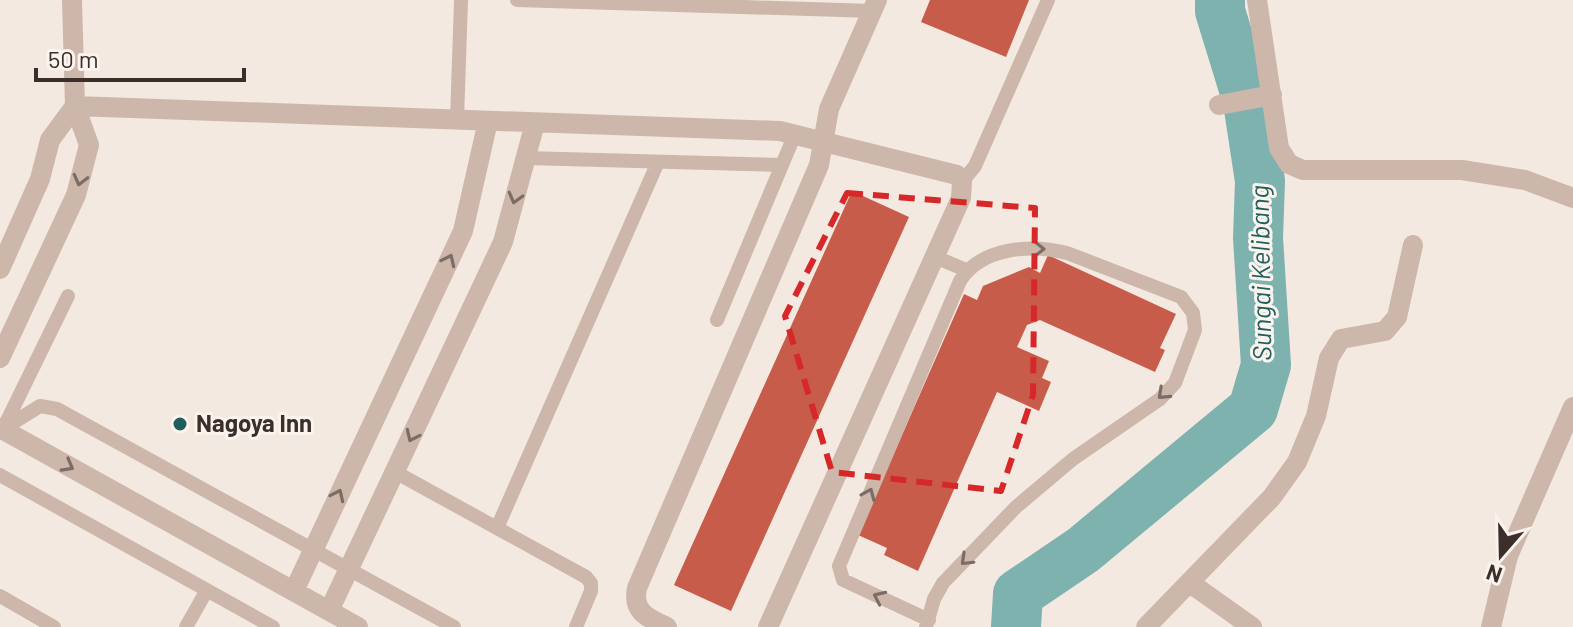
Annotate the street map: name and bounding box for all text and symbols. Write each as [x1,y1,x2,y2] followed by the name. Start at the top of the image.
[36,32,244,82] scale bar
[48,44,99,73] text: 50 m
[72,173,89,187] one-way arrow
[1242,185,1277,361] water label: Sungai Kelibang
[508,191,525,205] one-way arrow
[1033,240,1046,258] one-way arrow
[439,254,455,268] one-way arrow
[1158,384,1172,399] one-way arrow
[196,408,312,437] place label: Nagoya Inn
[171,415,189,433] marker: Nagoya Inn
[406,428,422,442] one-way arrow
[60,456,74,471] one-way arrow
[860,488,876,502] one-way arrow
[329,489,345,504] one-way arrow
[1461,515,1541,595] north arrow
[961,550,975,565] one-way arrow
[1482,560,1505,589] text: N
[873,591,888,607] one-way arrow

